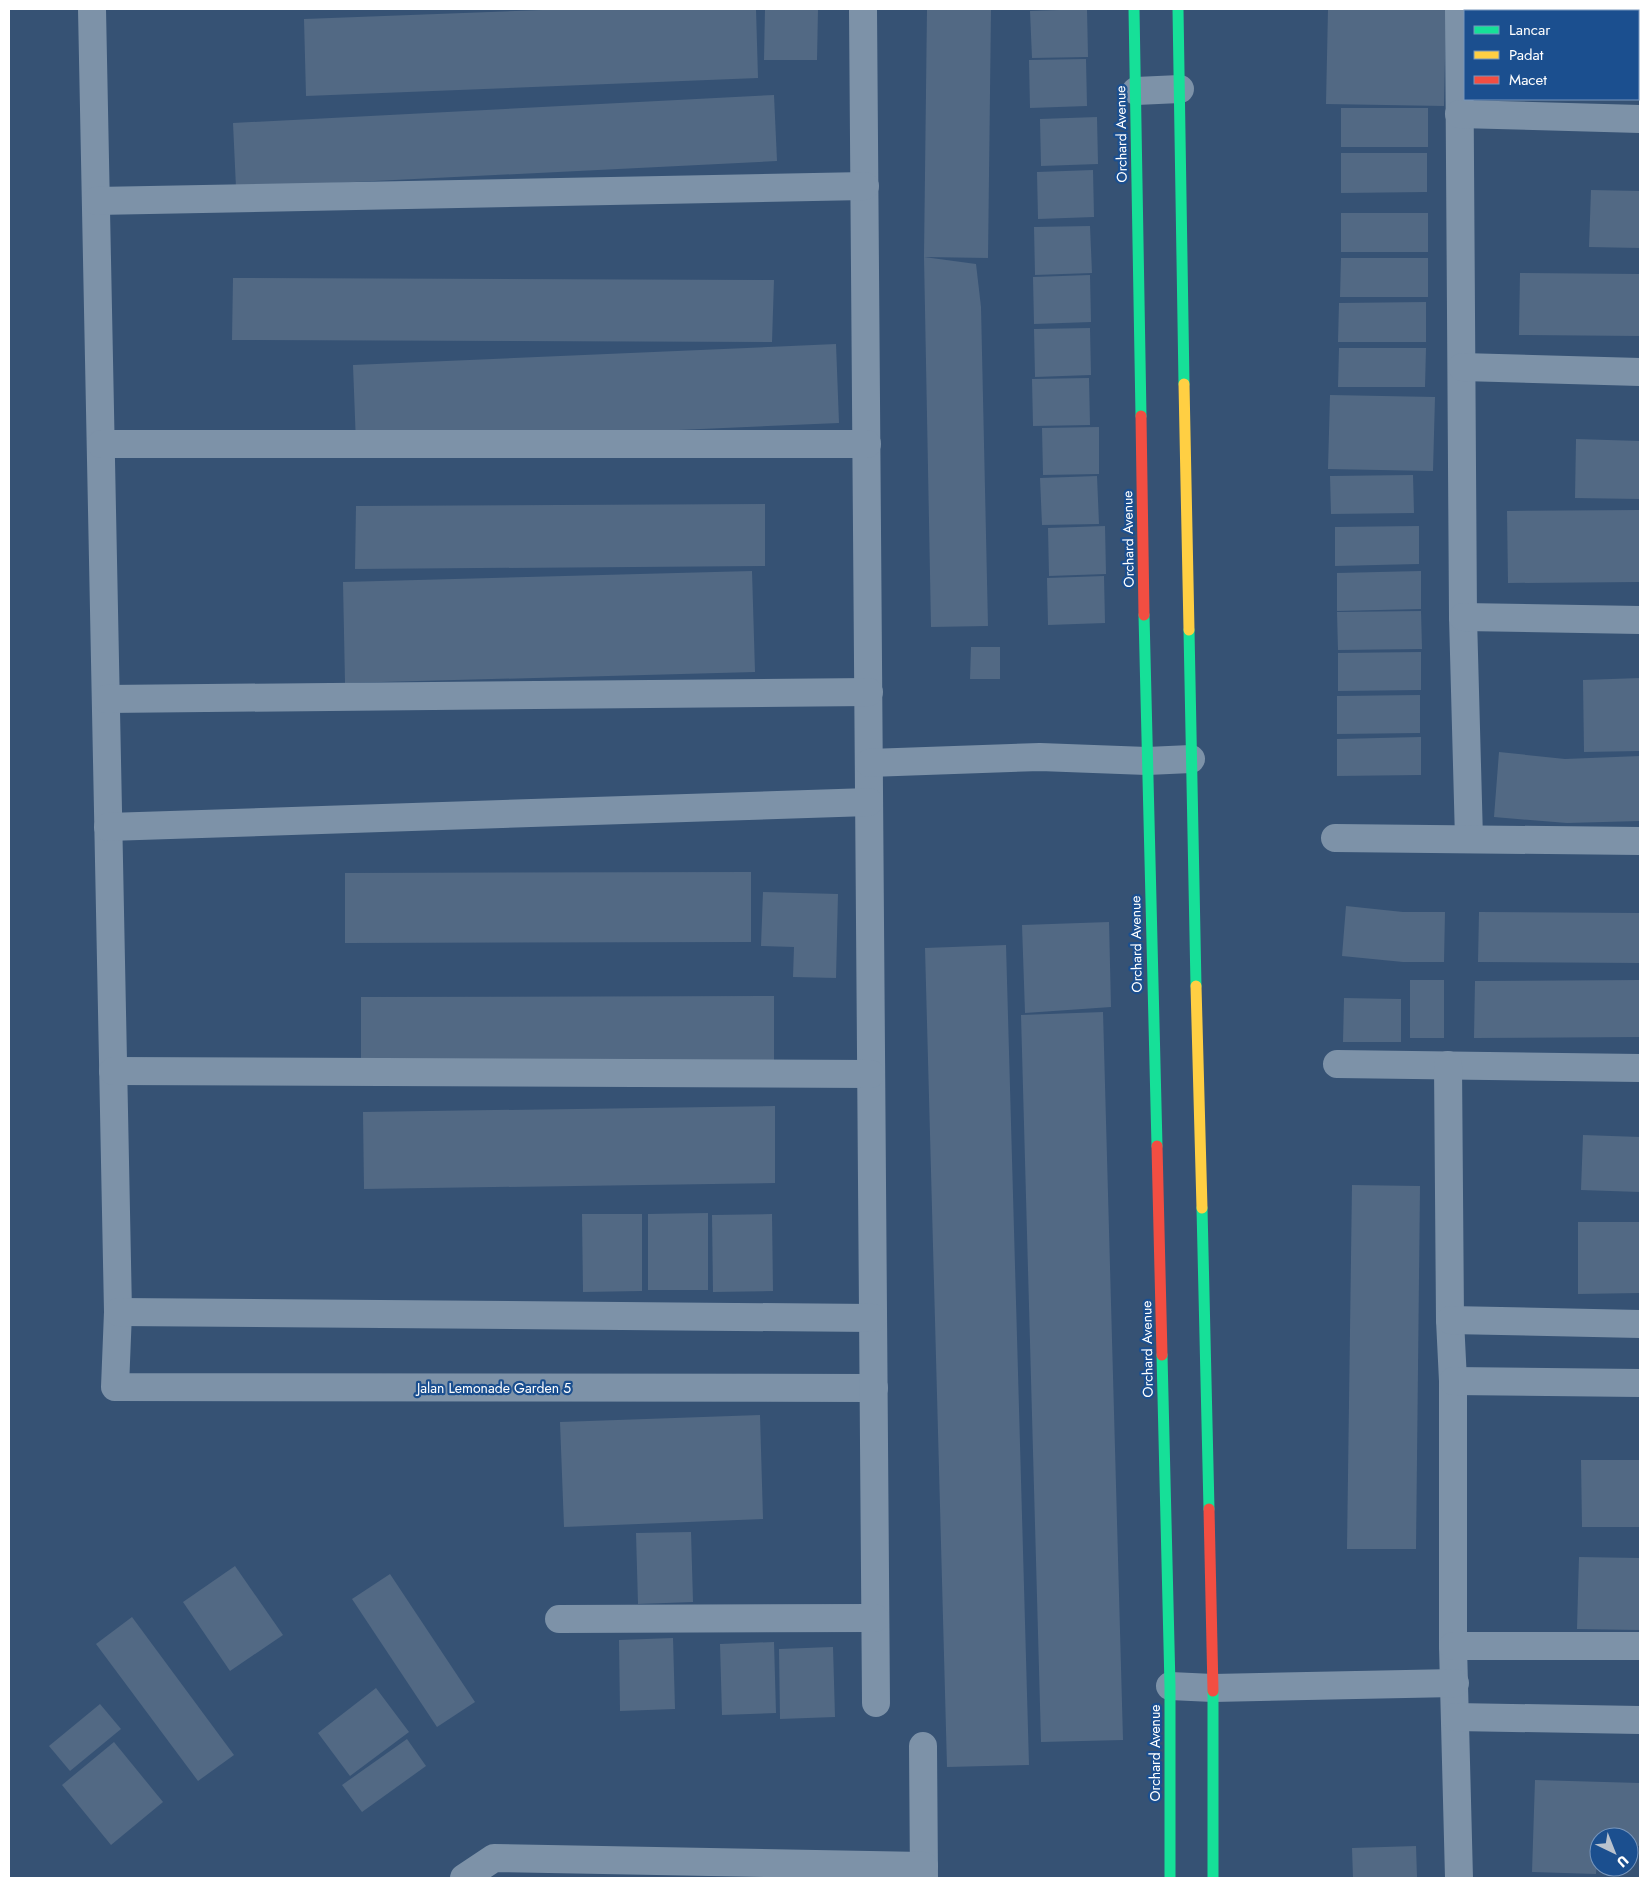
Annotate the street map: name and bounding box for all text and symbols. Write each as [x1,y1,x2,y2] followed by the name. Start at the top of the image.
[1464,10,1639,100] legend
[1509,19,1551,41] text: Lancar
[1509,44,1544,66] text: Padat
[1509,69,1547,91] text: Macet
[1110,85,1132,183] street label: Orchard Avenue
[1117,490,1139,588] street label: Orchard Avenue
[1125,895,1147,993] street label: Orchard Avenue
[1136,1300,1158,1398] street label: Orchard Avenue
[415,1378,571,1398] street label: Jalan Lemonade Garden 5
[1145,1704,1165,1802] street label: Orchard Avenue
[1589,1827,1639,1877] north arrow
[1612,1851,1633,1872] text: U

